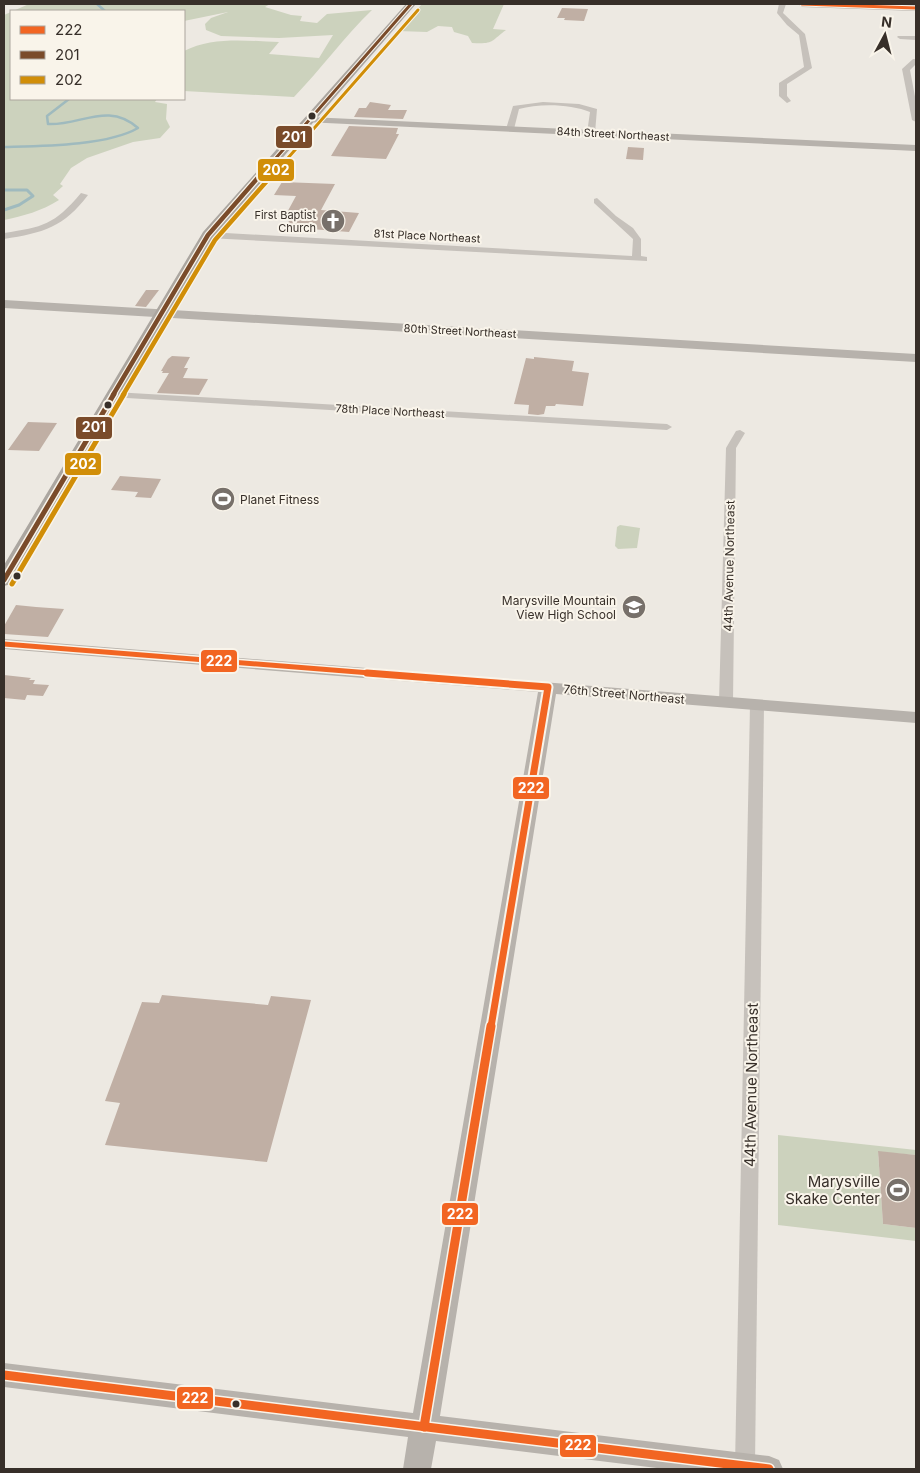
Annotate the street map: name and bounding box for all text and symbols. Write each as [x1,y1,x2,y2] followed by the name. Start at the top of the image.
[10,10,185,100] legend
[860,10,910,60] north arrow
[880,13,893,31] text: N
[55,20,82,39] text: 222
[55,45,80,64] text: 201
[55,70,83,89] text: 202
[307,111,317,121] unlabelled marker
[556,124,670,144] street label: 84th Street Northeast
[275,125,313,149] line badge: 201
[282,128,306,145] text: 201
[257,158,295,182] line badge: 202
[262,161,290,178] text: 202
[254,208,316,235] place label: First Baptist Church
[320,208,346,234] church icon: First Baptist Church
[373,226,481,246] street label: 81st Place Northeast
[403,321,517,341] street label: 80th Street Northeast
[103,400,113,410] unlabelled marker
[335,401,445,421] street label: 78th Place Northeast
[75,416,113,440] line badge: 201
[82,418,106,435] text: 201
[64,452,102,476] line badge: 202
[69,455,97,472] text: 202
[210,486,236,512] sports icon: Planet Fitness
[240,492,319,507] place label: Planet Fitness
[720,500,738,632] street label: 44th Avenue Northeast
[12,571,22,581] unlabelled marker
[502,593,616,622] place label: Marysville Mountain View High School
[621,594,647,620] school or university icon: Marysville Mountain View High School
[200,649,238,673] line badge: 222
[206,652,232,669] text: 222
[563,681,685,707] street label: 76th Street Northeast
[512,776,550,800] line badge: 222
[518,779,544,796] text: 222
[740,1003,762,1167] street label: 44th Avenue Northeast
[785,1172,880,1208] place label: Marysville Skake Center
[885,1177,911,1203] sports icon: Marysville Skake Center
[441,1202,479,1226] line badge: 222
[447,1205,473,1222] text: 222
[176,1386,214,1410] line badge: 222
[182,1389,208,1406] text: 222
[231,1399,241,1409] unlabelled marker
[559,1434,597,1458] line badge: 222
[565,1436,591,1453] text: 222

